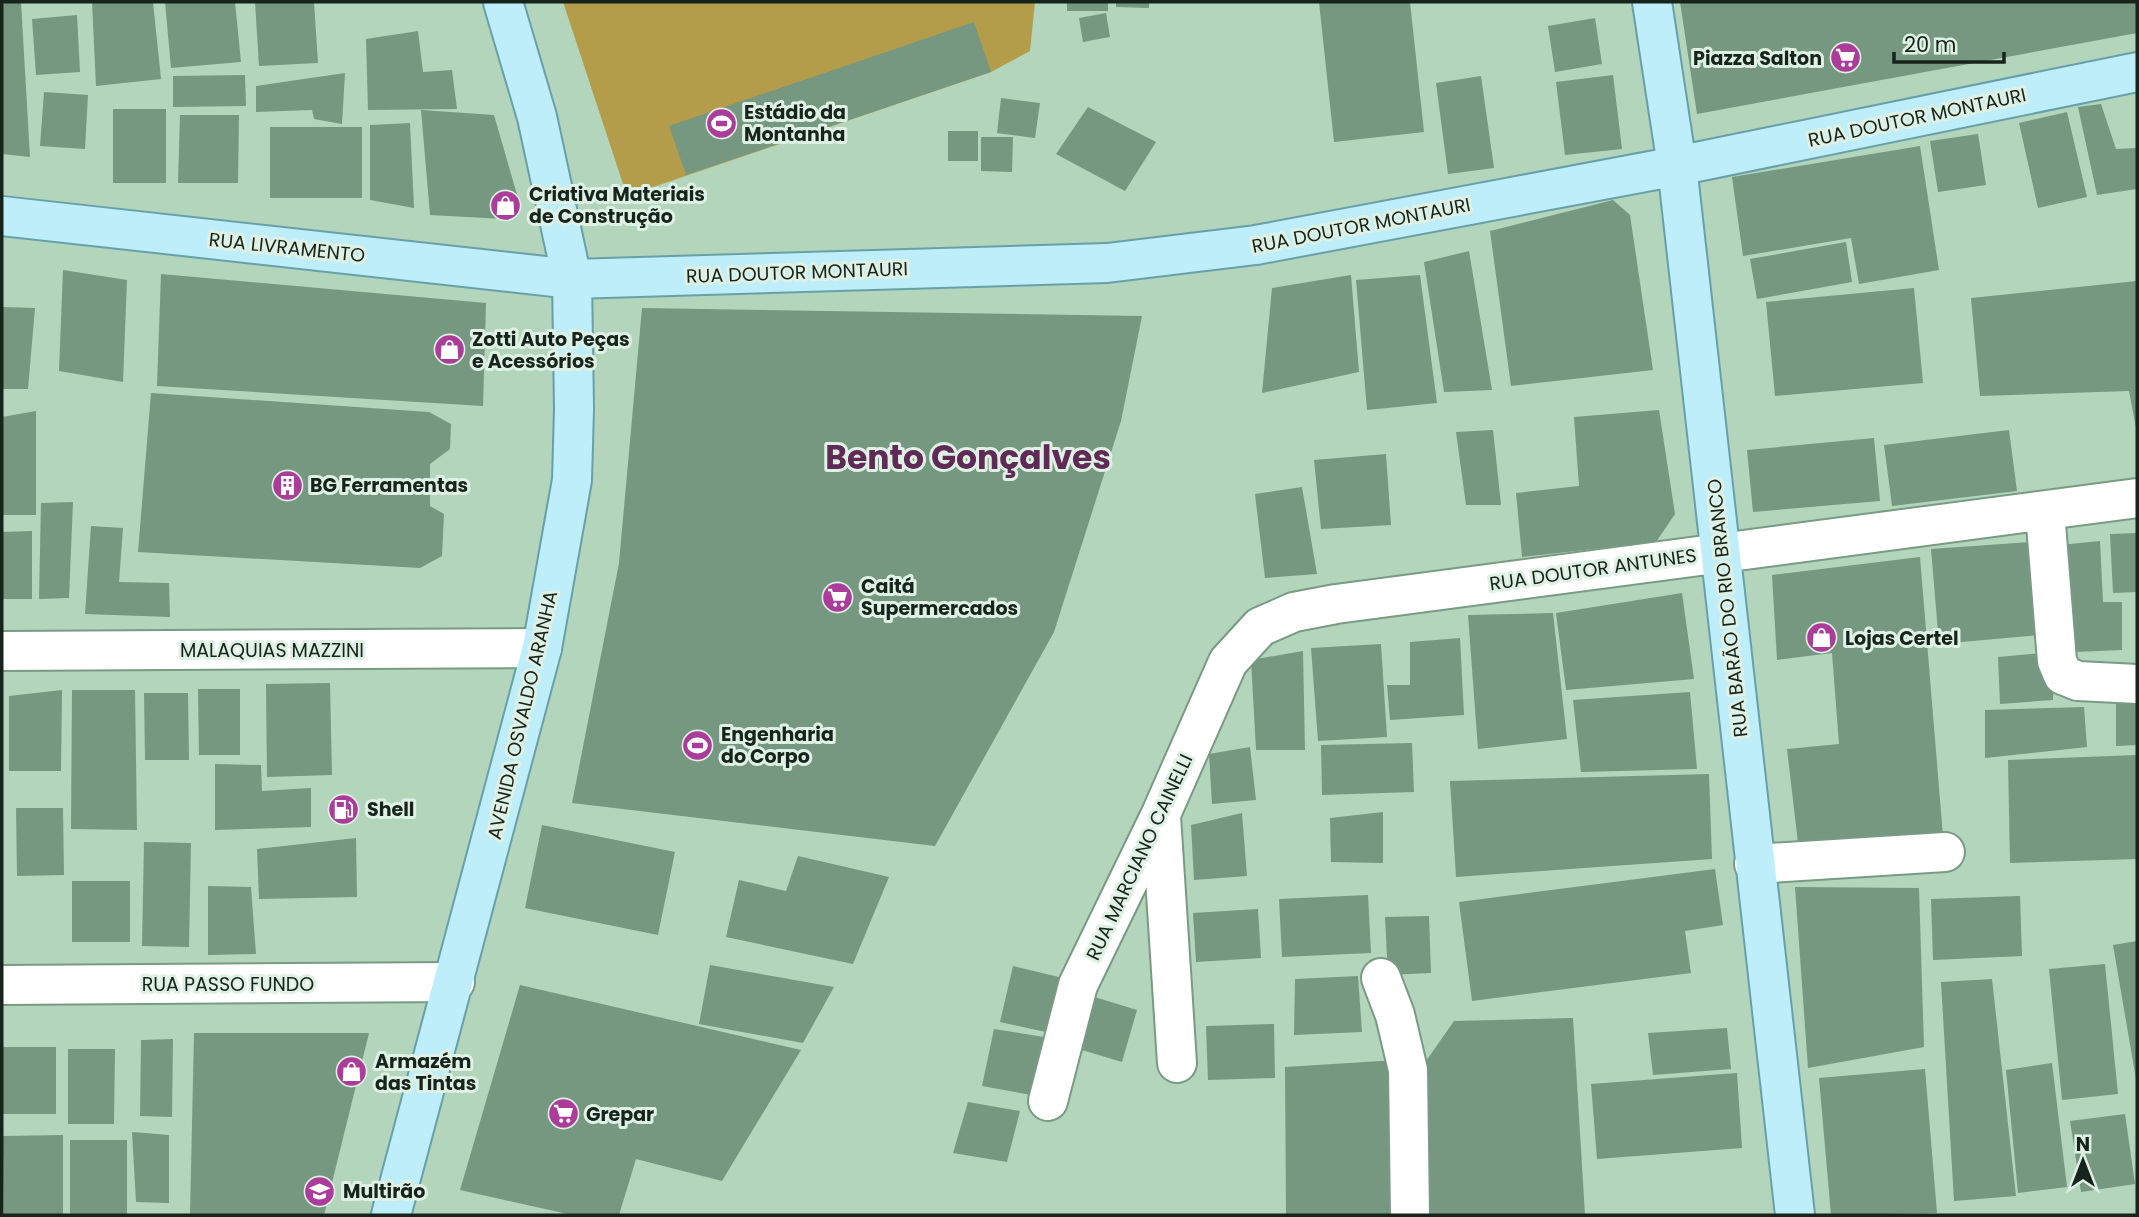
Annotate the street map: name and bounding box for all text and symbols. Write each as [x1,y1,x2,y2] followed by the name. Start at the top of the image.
[1894,21,2004,65] scale bar
[1904,30,1957,59] text: 20 m
[1828,41,1862,75] supermarket icon: Piazza Salton
[1693,45,1822,72] place label: Piazza Salton
[1806,81,2029,154] street label: RUA DOUTOR MONTAURI
[744,99,846,148] place label: Estádio da Montanha
[704,106,738,140] sports icon: Estádio da Montanha
[529,181,705,230] place label: Criativa Materiais de Construção
[489,188,523,222] shop icon: Criativa Materiais de Construção
[1250,191,1473,260] street label: RUA DOUTOR MONTAURI
[207,226,366,269] street label: RUA LIVRAMENTO
[686,255,908,290] street label: RUA DOUTOR MONTAURI
[472,326,630,375] place label: Zotti Auto Peças e Acessórios
[432,333,466,367] shop icon: Zotti Auto Peças e Acessórios
[825,434,1111,481] district label: Bento Gonçalves
[270,468,304,502] building icon: BG Ferramentas
[310,472,468,499] place label: BG Ferramentas
[1700,477,1754,739] street label: RUA BARÃO DO RIO BRANCO
[1488,542,1698,597] street label: RUA DOUTOR ANTUNES
[861,573,1018,622] place label: Caitá Supermercados
[821,580,855,614] supermarket icon: Caitá Supermercados
[481,588,564,842] street label: AVENIDA OSVALDO ARANHA
[1805,621,1839,655] shop icon: Lojas Certel
[1845,625,1959,652] place label: Lojas Certel
[180,637,364,664] street label: MALAQUIAS MAZZINI
[721,721,834,770] place label: Engenharia do Corpo
[681,728,715,762] sports icon: Engenharia do Corpo
[1080,750,1199,965] street label: RUA MARCIANO CAINELLI
[327,792,361,826] fuel station icon: Shell
[367,796,414,823] place label: Shell
[142,971,314,998] street label: RUA PASSO FUNDO
[375,1048,476,1097] place label: Armazém das Tintas
[335,1055,369,1089] shop icon: Armazém das Tintas
[546,1097,580,1131] supermarket icon: Grepar
[586,1101,654,1128] place label: Grepar
[2048,1126,2118,1196] north arrow
[2076,1131,2090,1158] text: N
[303,1174,337,1208] school or university icon: Multirão
[343,1178,425,1205] place label: Multirão

